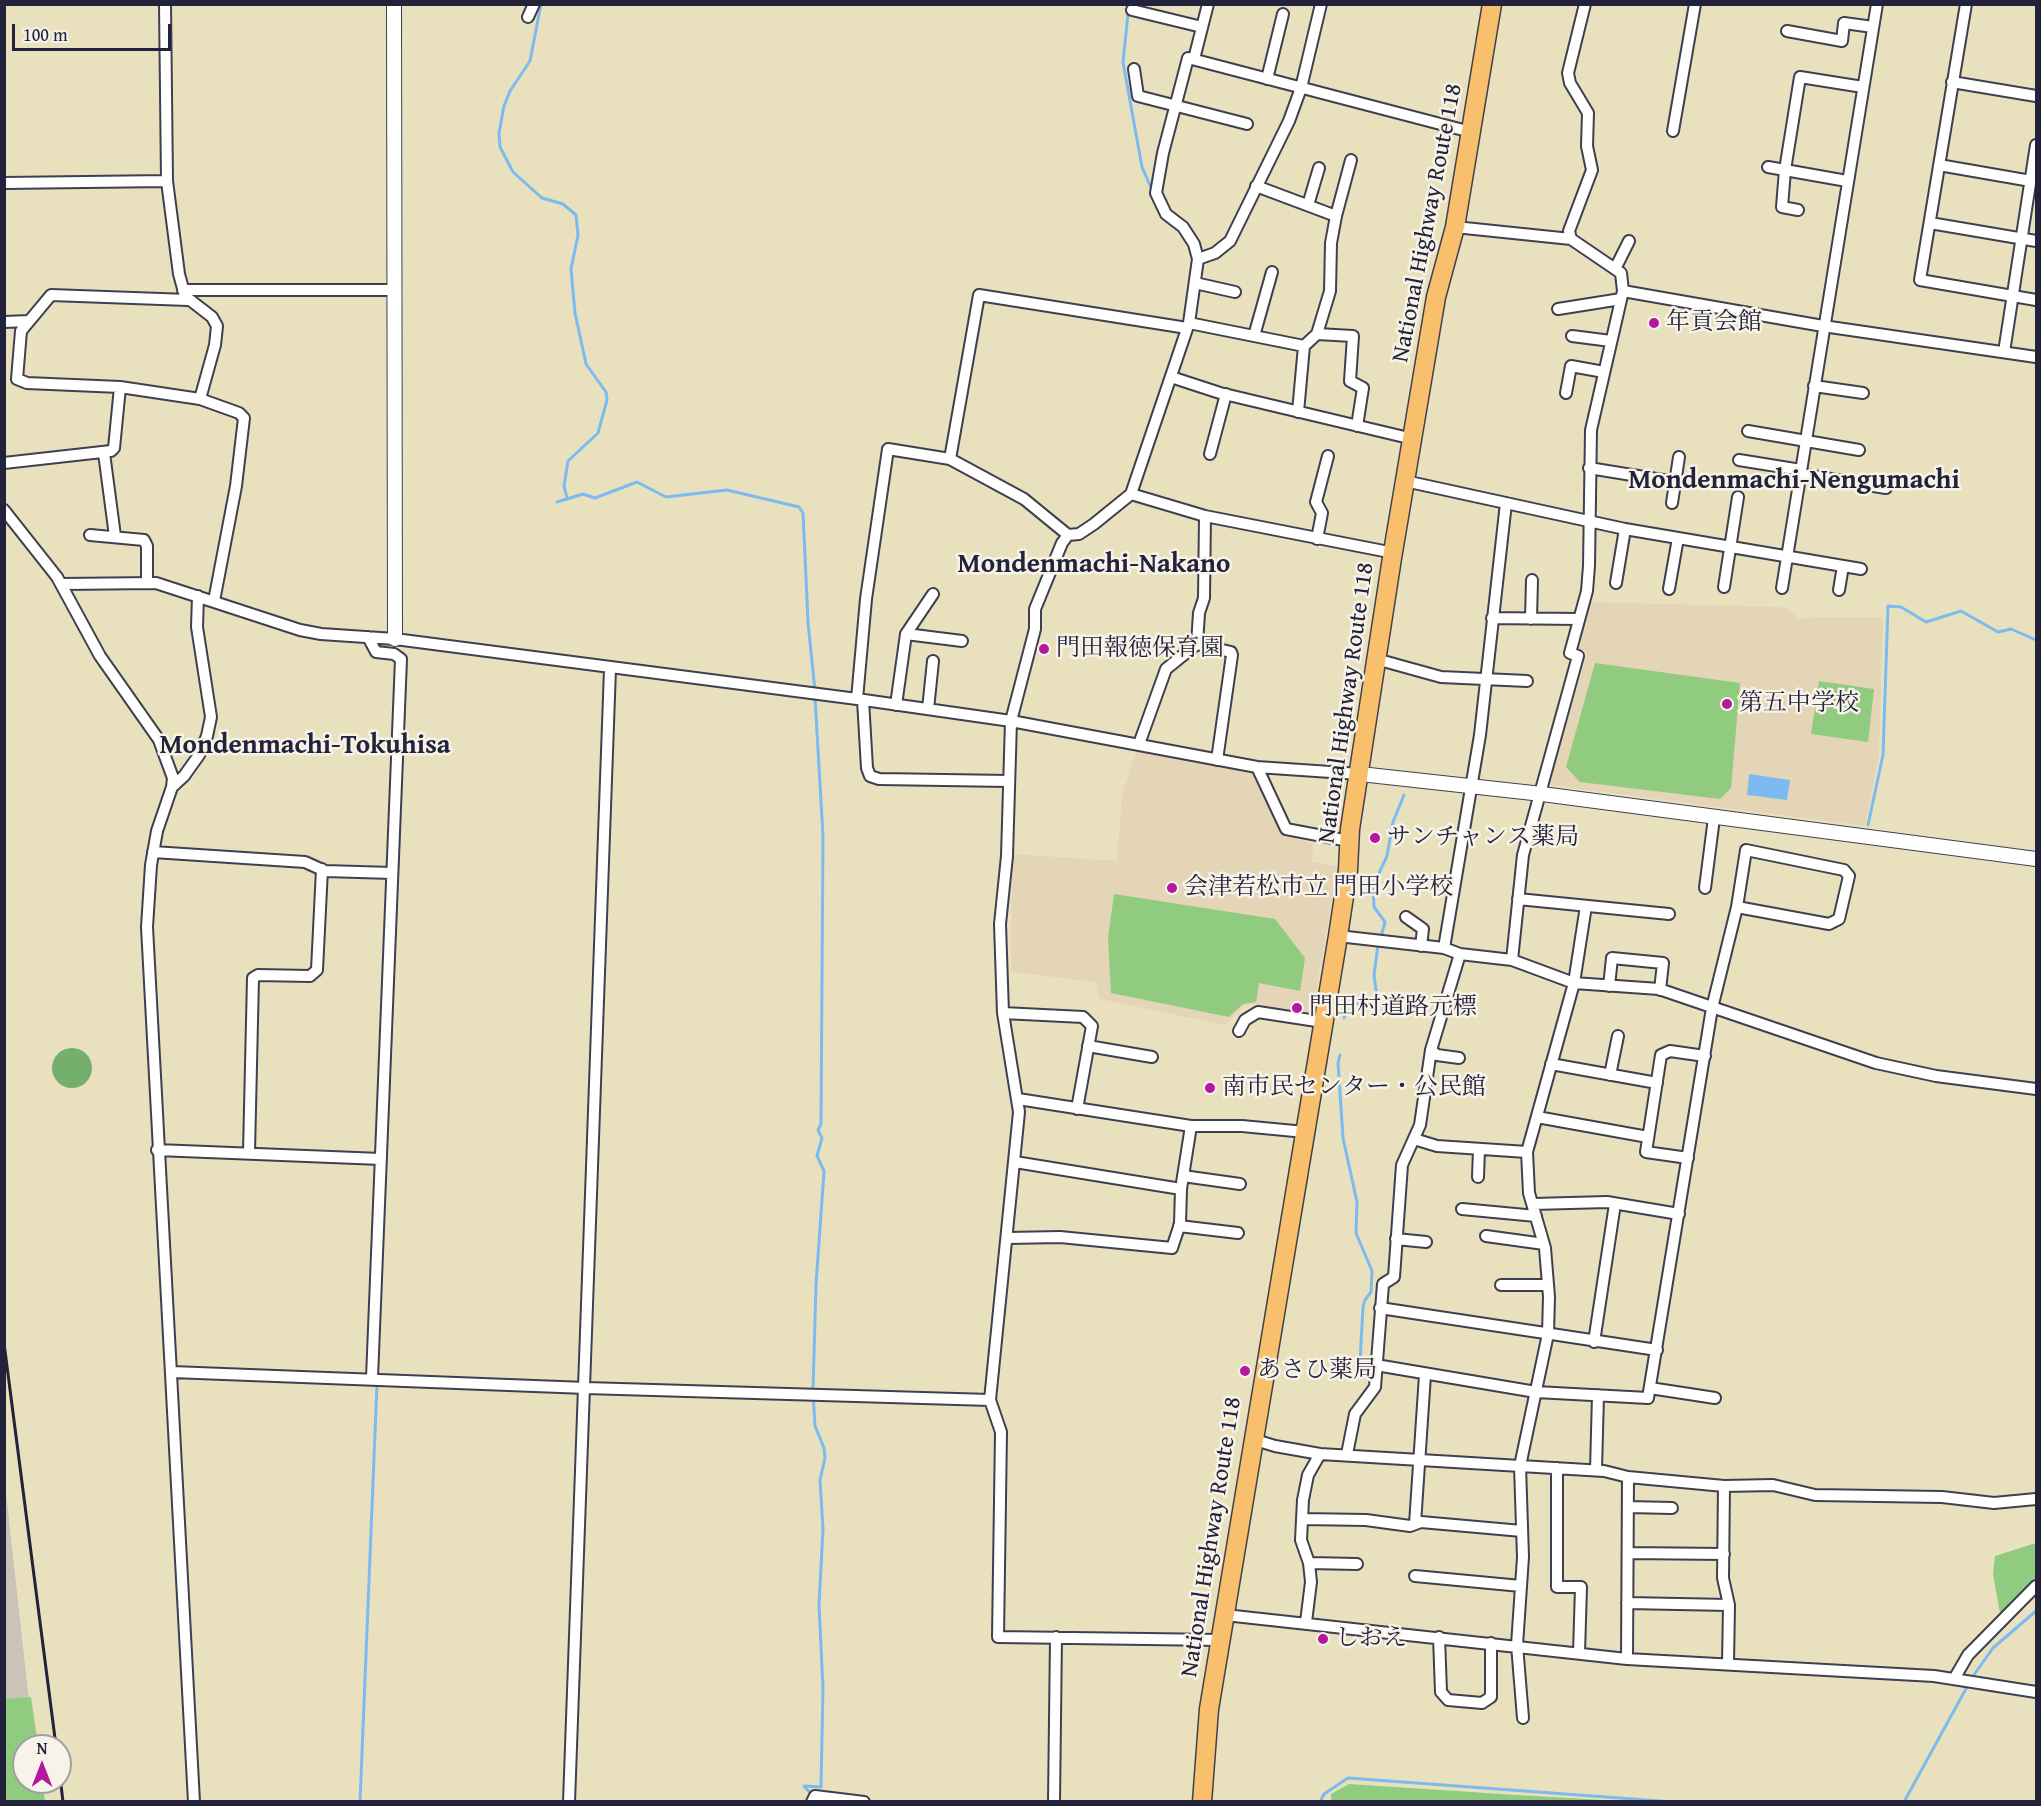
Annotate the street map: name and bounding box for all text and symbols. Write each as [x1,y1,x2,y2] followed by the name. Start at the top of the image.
[15,12,174,50] scale bar
[23,21,68,48] text: 100 m
[1387,81,1469,365] street label: National Highway Route 118
[1666,309,1762,337] place label: 年貢会館
[1647,316,1661,330] marker: 年貢会館
[1628,465,1960,497] district label: Mondenmachi-Nengumachi
[958,549,1230,581] district label: Mondenmachi-Nakano
[1313,561,1381,845] street label: National Highway Route 118
[1056,635,1224,663] place label: 門田報徳保育園
[1037,642,1051,656] marker: 門田報徳保育園
[1739,690,1859,718] place label: 第五中学校
[1720,697,1734,711] marker: 第五中学校
[159,730,451,762] district label: Mondenmachi-Tokuhisa
[1387,824,1579,852] place label: サンチャンス薬局
[1368,831,1382,845] marker: サンチャンス薬局
[1184,874,1453,902] place label: 会津若松市立 門田小学校
[1165,881,1179,895] marker: 会津若松市立 門田小学校
[1309,994,1477,1022] place label: 門田村道路元標
[1290,1001,1304,1015] marker: 門田村道路元標
[1222,1074,1486,1102] place label: 南市民センター・公民館
[1203,1081,1217,1095] marker: 南市民センター・公民館
[1257,1357,1377,1385] place label: あさひ薬局
[1238,1364,1252,1378] marker: あさひ薬局
[1176,1395,1248,1679] street label: National Highway Route 118
[1335,1625,1407,1653] place label: しおえ
[1316,1632,1330,1646] marker: しおえ
[12,1734,72,1794] north arrow
[37,1736,47,1760] text: N

